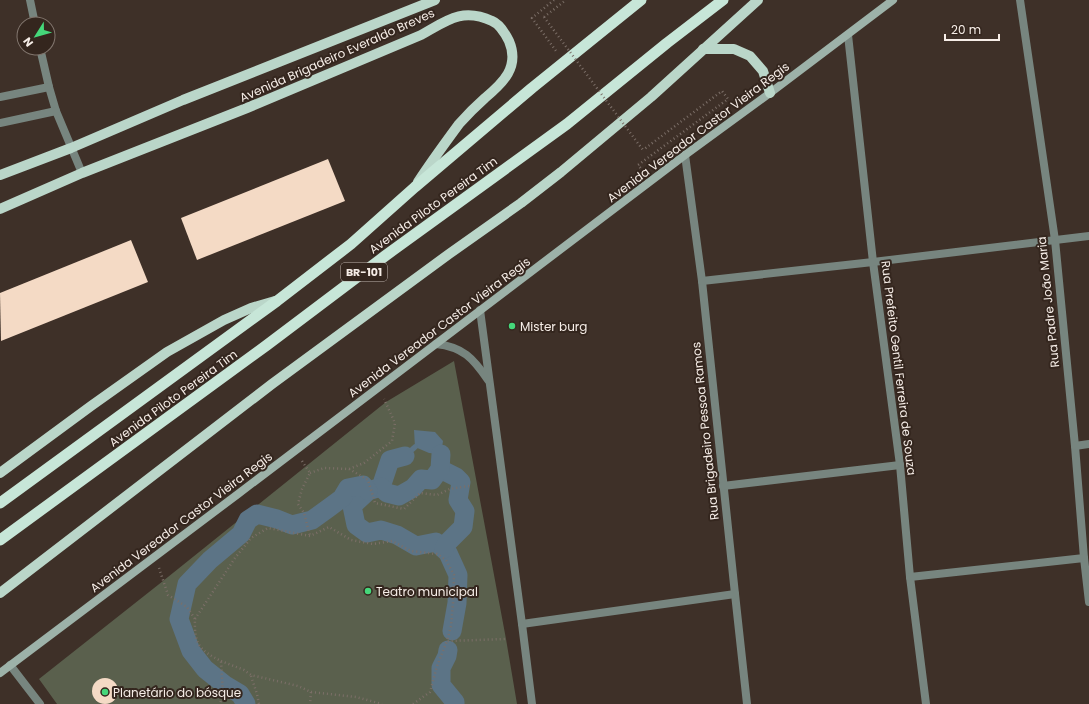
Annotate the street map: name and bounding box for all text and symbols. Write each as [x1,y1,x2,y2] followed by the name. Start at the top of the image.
[237,4,437,106] street label: Avenida Brigadeiro Everaldo Breves
[16,16,56,56] north arrow
[945,16,999,42] scale bar
[951,21,981,38] text: 20 m
[19,34,37,50] text: N
[603,58,793,206] street label: Avenida Vereador Castor Vieira Regis
[365,153,501,257] street label: Avenida Piloto Pereira Tim
[1033,236,1063,368] street label: Rua Padre João Maria
[344,253,534,401] street label: Avenida Vereador Castor Vieira Regis
[877,260,921,476] street label: Rua Prefeito Gentil Ferreira de Souza
[341,263,387,281] road number: BR-101
[520,318,587,335] place label: Mister burg
[507,321,517,331] marker: Mister burg
[687,341,723,521] street label: Rua Brigadeiro Pessoa Ramos
[105,346,241,450] street label: Avenida Piloto Pereira Tim
[86,448,276,596] street label: Avenida Vereador Castor Vieira Regis
[376,583,478,600] place label: Teatro municipal
[363,586,373,596] marker: Teatro municipal
[113,684,241,701] place label: Planetário do bósque
[100,687,110,697] marker: Planetário do bósque

